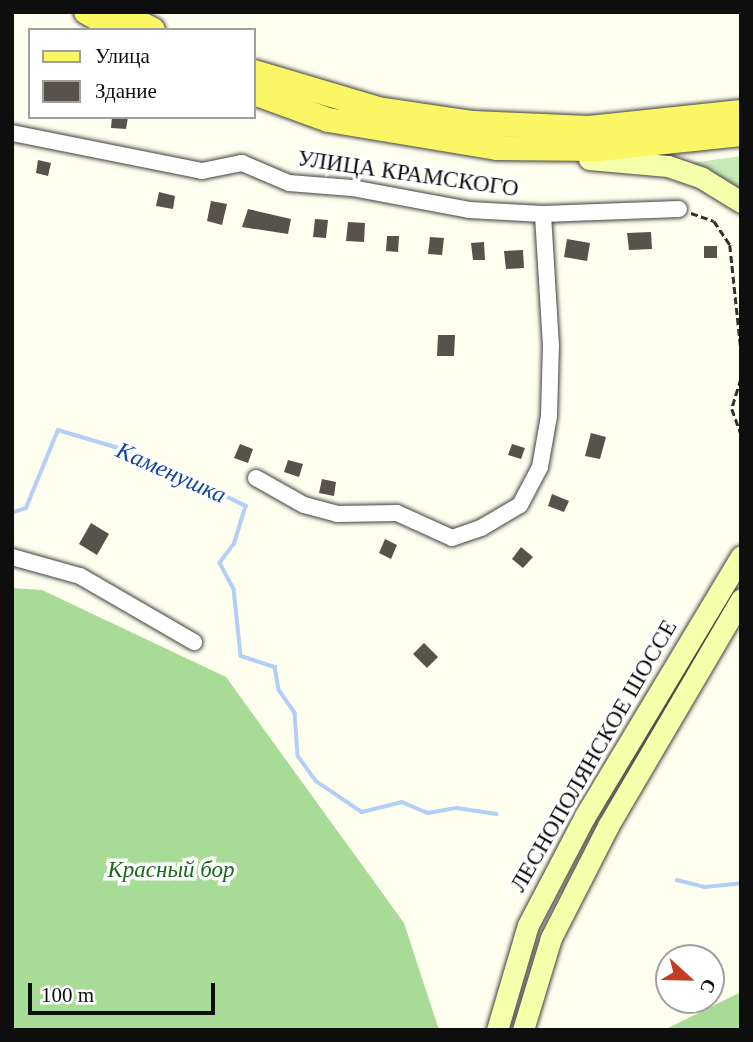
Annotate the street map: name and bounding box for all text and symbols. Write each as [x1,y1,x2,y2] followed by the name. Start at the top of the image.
[28,28,256,119] legend
[95,44,150,68] text: Улица
[95,79,157,103] text: Здание
[296,145,520,203] street label: УЛИЦА КРАМСКОГО
[112,436,230,510] water label: Каменушка
[505,615,683,897] street label: ЛЕСНОПОЛЯНСКОЕ ШОССЕ
[108,856,234,884] park label: Красный бор
[655,944,725,1014] north arrow
[32,968,219,1012] scale bar
[696,976,720,997] text: С
[41,983,94,1007] text: 100 m

